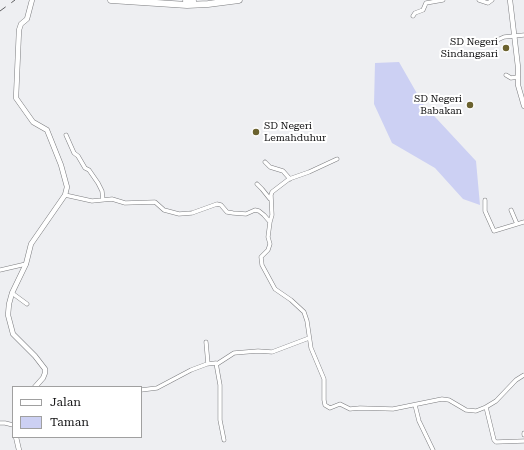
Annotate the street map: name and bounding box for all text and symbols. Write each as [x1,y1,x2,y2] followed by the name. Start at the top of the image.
[441,36,498,60] place label: SD Negeri Sindangsari
[501,43,511,53] marker: SD Negeri Sindangsari
[414,93,462,116] place label: SD Negeri Babakan
[465,100,475,110] marker: SD Negeri Babakan
[264,120,326,144] place label: SD Negeri Lemahduhur
[251,127,261,137] marker: SD Negeri Lemahduhur
[12,386,142,438] legend
[50,395,81,409] text: Jalan
[50,415,89,429] text: Taman

